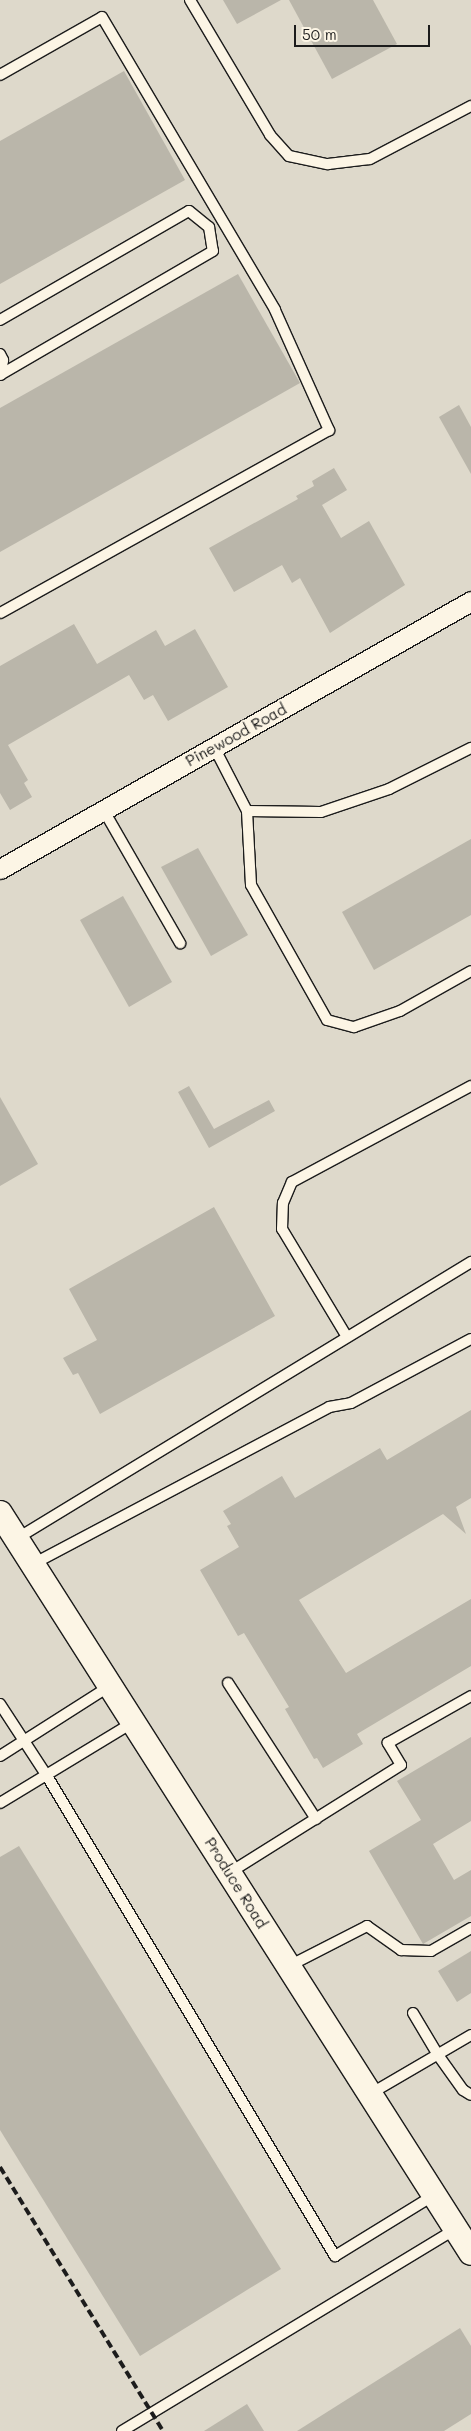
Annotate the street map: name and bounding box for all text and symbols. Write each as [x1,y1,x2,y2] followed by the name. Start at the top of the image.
[296,15,432,47] scale bar
[302,24,337,44] text: 50 m
[182,700,290,770] street label: Pinewood Road
[201,1834,271,1932] street label: Produce Road

